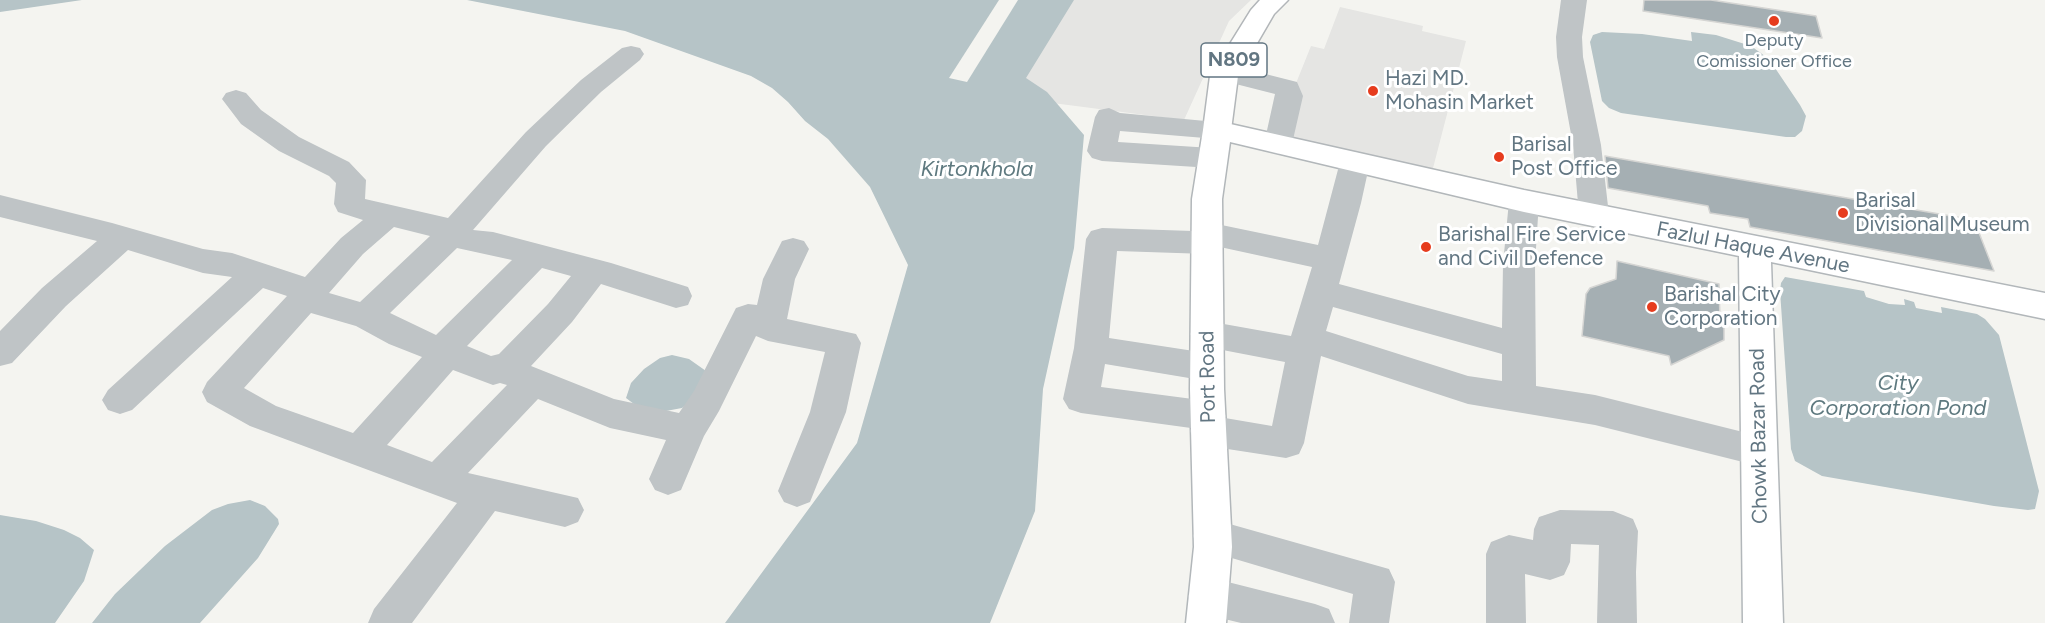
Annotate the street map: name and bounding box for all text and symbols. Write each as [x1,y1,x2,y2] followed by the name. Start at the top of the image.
[1767,14,1781,28] marker: Deputy Comissioner Office
[1696,30,1852,72] place label: Deputy Comissioner Office
[1201,43,1267,77] road number: N809
[1385,66,1534,116] place label: Hazi MD. Mohasin Market
[1366,84,1380,98] marker: Hazi MD. Mohasin Market
[1511,132,1618,182] place label: Barisal Post Office
[1492,150,1506,164] marker: Barisal Post Office
[920,157,1034,183] water label: Kirtonkhola
[1855,188,2030,238] place label: Barisal Divisional Museum
[1836,206,1850,220] marker: Barisal Divisional Museum
[1654,217,1852,279] street label: Fazlul Haque Avenue
[1438,222,1626,272] place label: Barishal Fire Service and Civil Defence
[1419,240,1433,254] marker: Barishal Fire Service and Civil Defence
[1664,282,1781,332] place label: Barishal City Corporation
[1645,300,1659,314] marker: Barishal City Corporation
[1195,330,1221,424] street label: Port Road
[1745,348,1773,524] street label: Chowk Bazar Road
[1810,371,1986,422] water label: City Corporation Pond

